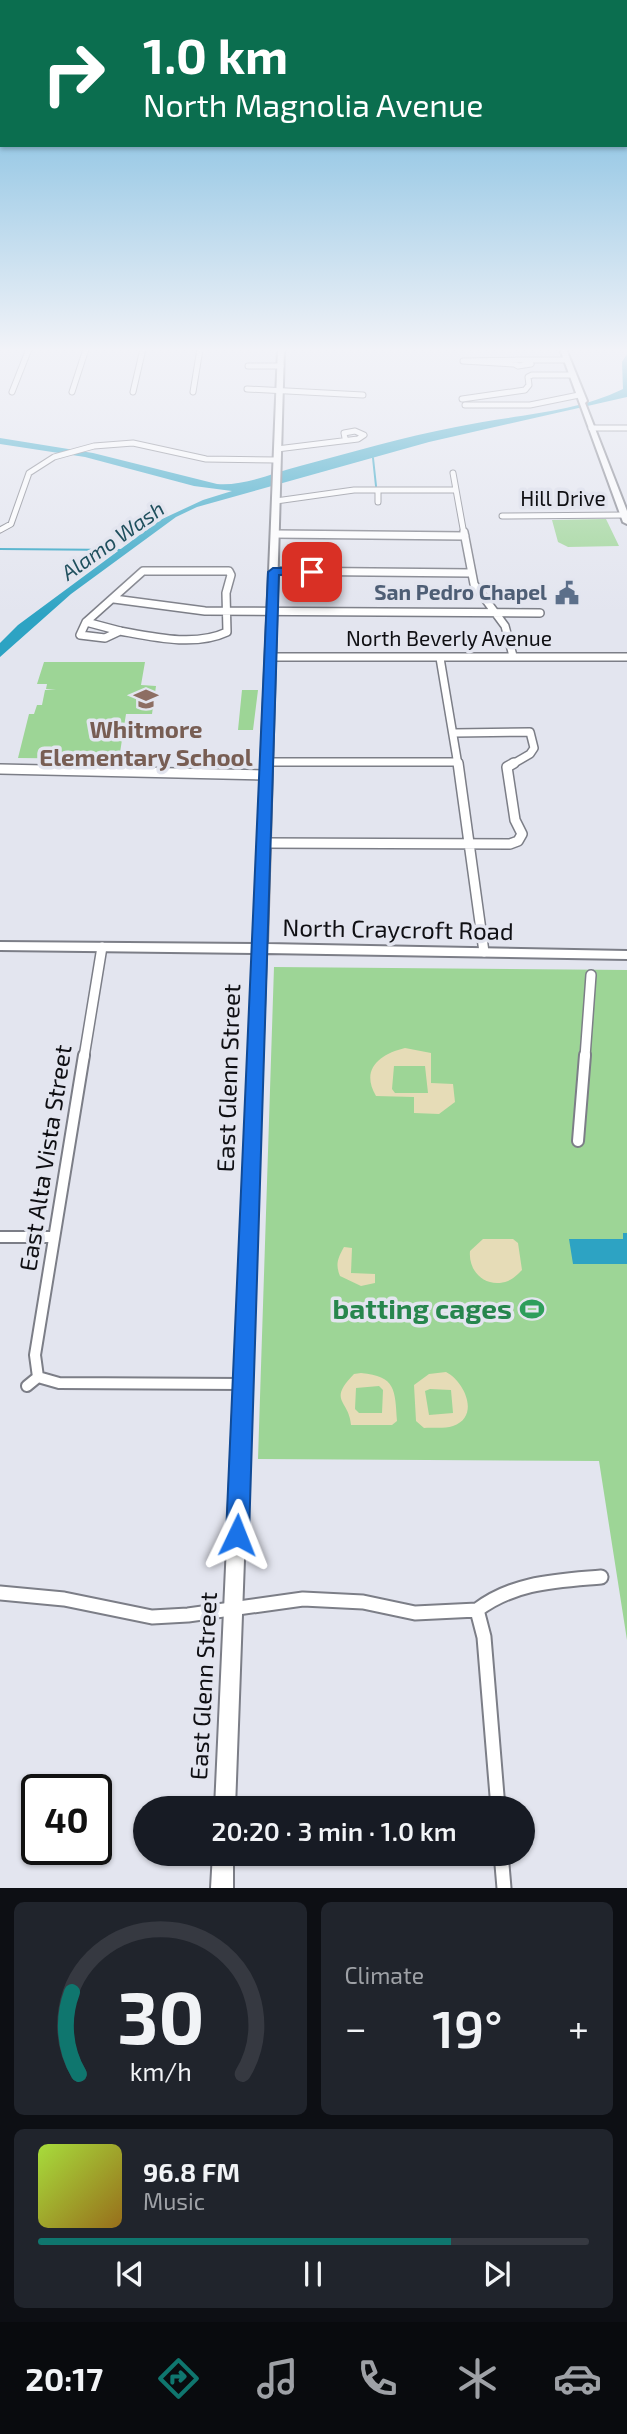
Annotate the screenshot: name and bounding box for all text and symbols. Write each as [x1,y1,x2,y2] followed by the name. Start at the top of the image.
[143,25,288,84] text: 1.0 km
[28,28,119,119] icon: right
[143,85,483,123] text: North Magnolia Avenue
[520,485,606,510] street label: Hill Drive
[55,495,168,585] water label: Alamo Wash
[282,542,342,602] pin
[293,553,331,591] icon: arrive
[374,579,547,604] place label: San Pedro Chapel
[553,579,581,607] public building icon: San Pedro Chapel
[346,625,552,650] street label: North Beverly Avenue
[132,685,160,713] school or university icon: Whitmore Elementary School
[39,714,253,771] place label: Whitmore Elementary School
[282,912,514,945] street label: North Craycroft Road
[210,983,245,1173] street label: East Glenn Street
[12,1042,77,1273] street label: East Alta Vista Street
[333,1291,512,1325] place label: batting cages
[518,1295,546,1323] sports icon: batting cages
[200,1498,274,1572] position arrow
[183,1591,222,1781] street label: East Glenn Street
[21,1774,112,1865] speed limit sign: 40
[211,1815,457,1846] text: 20:20 · 3 min · 1.0 km
[345,1961,424,1989] text: Climate
[117,1972,204,2060] text: 30
[432,1996,503,2058] text: 19°
[345,2004,367,2050] text: −
[568,2004,589,2050] text: +
[129,2056,191,2086] text: km/h
[143,2156,240,2187] text: 96.8 FM
[143,2187,205,2215] text: Music
[111,2255,149,2293] icon: previous
[294,2255,332,2293] icon: pause
[478,2255,516,2293] icon: next
[154,2354,203,2403] icon: directions
[253,2354,302,2403] icon: music
[353,2354,402,2403] icon: phone
[453,2354,502,2403] icon: climate
[553,2354,602,2403] icon: car
[25,2359,103,2397] text: 20:17

